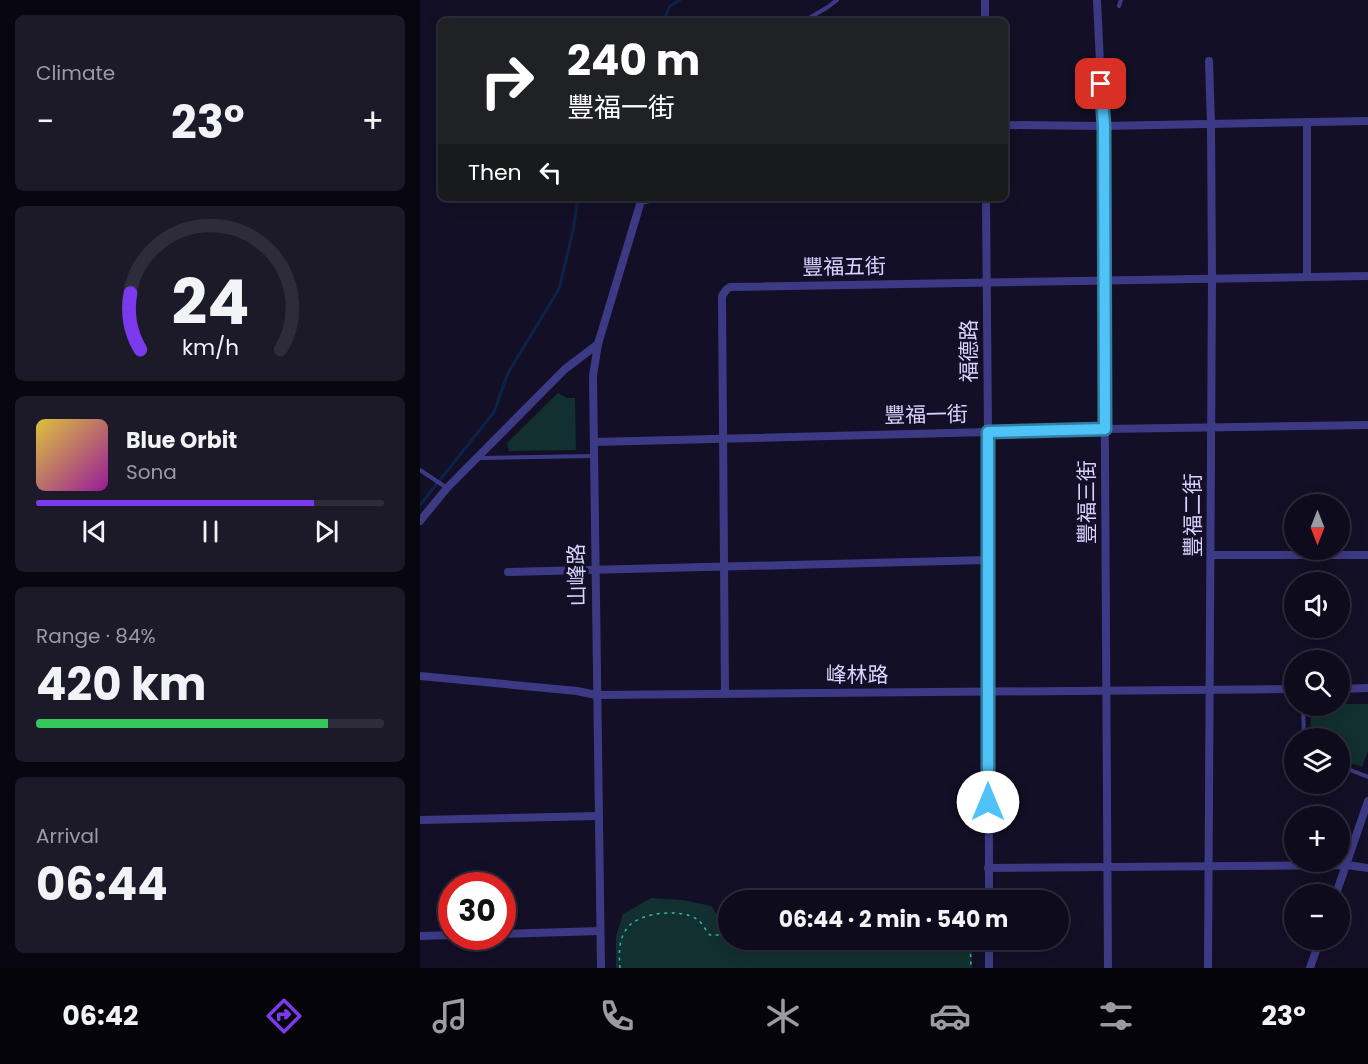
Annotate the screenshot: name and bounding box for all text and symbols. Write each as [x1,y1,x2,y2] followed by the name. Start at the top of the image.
[567,31,700,90] text: 240 m
[468,42,546,120] icon: right
[1075,58,1126,109] pin
[36,59,115,87] text: Climate
[1084,67,1117,100] icon: arrive
[567,89,675,126] text: 豐福一街
[171,91,245,154] text: 23°
[36,98,54,145] text: −
[361,98,384,145] text: +
[534,156,567,189] icon: left
[468,157,522,188] text: Then
[802,251,886,282] street label: 豐福五街
[171,259,249,347] text: 24
[954,320,983,383] street label: 福德路
[181,333,239,364] text: km/h
[884,399,968,430] street label: 豐福一街
[126,425,237,456] text: Blue Orbit
[126,458,177,486] text: Sona
[1072,460,1101,544] street label: 豐福三街
[1178,473,1207,557] street label: 豐福二街
[1284,494,1350,560] north arrow
[1284,494,1350,950] map controls
[78,515,111,548] icon: previous
[194,515,227,548] icon: pause
[310,515,343,548] icon: next
[561,543,592,607] street label: 山峰路
[1284,572,1350,638] button: sound
[36,622,156,650] text: Range · 84%
[1284,650,1350,716] button: search
[36,653,207,716] text: 420 km
[826,660,889,689] street label: 峰林路
[1284,728,1350,794] button: layers
[956,770,1020,834] position arrow
[1284,806,1350,872] button: +
[36,822,99,850] text: Arrival
[36,853,168,916] text: 06:44
[438,872,516,950] speed limit sign: 30
[1284,884,1350,950] button: −
[779,904,1008,935] text: 06:44 · 2 min · 540 m
[263,995,305,1037] icon: directions
[429,995,471,1037] icon: music
[596,995,638,1037] icon: phone
[762,995,804,1037] icon: climate
[929,995,971,1037] icon: car
[1095,995,1137,1037] icon: filters
[62,997,138,1034] text: 06:42
[1261,997,1306,1034] text: 23°

